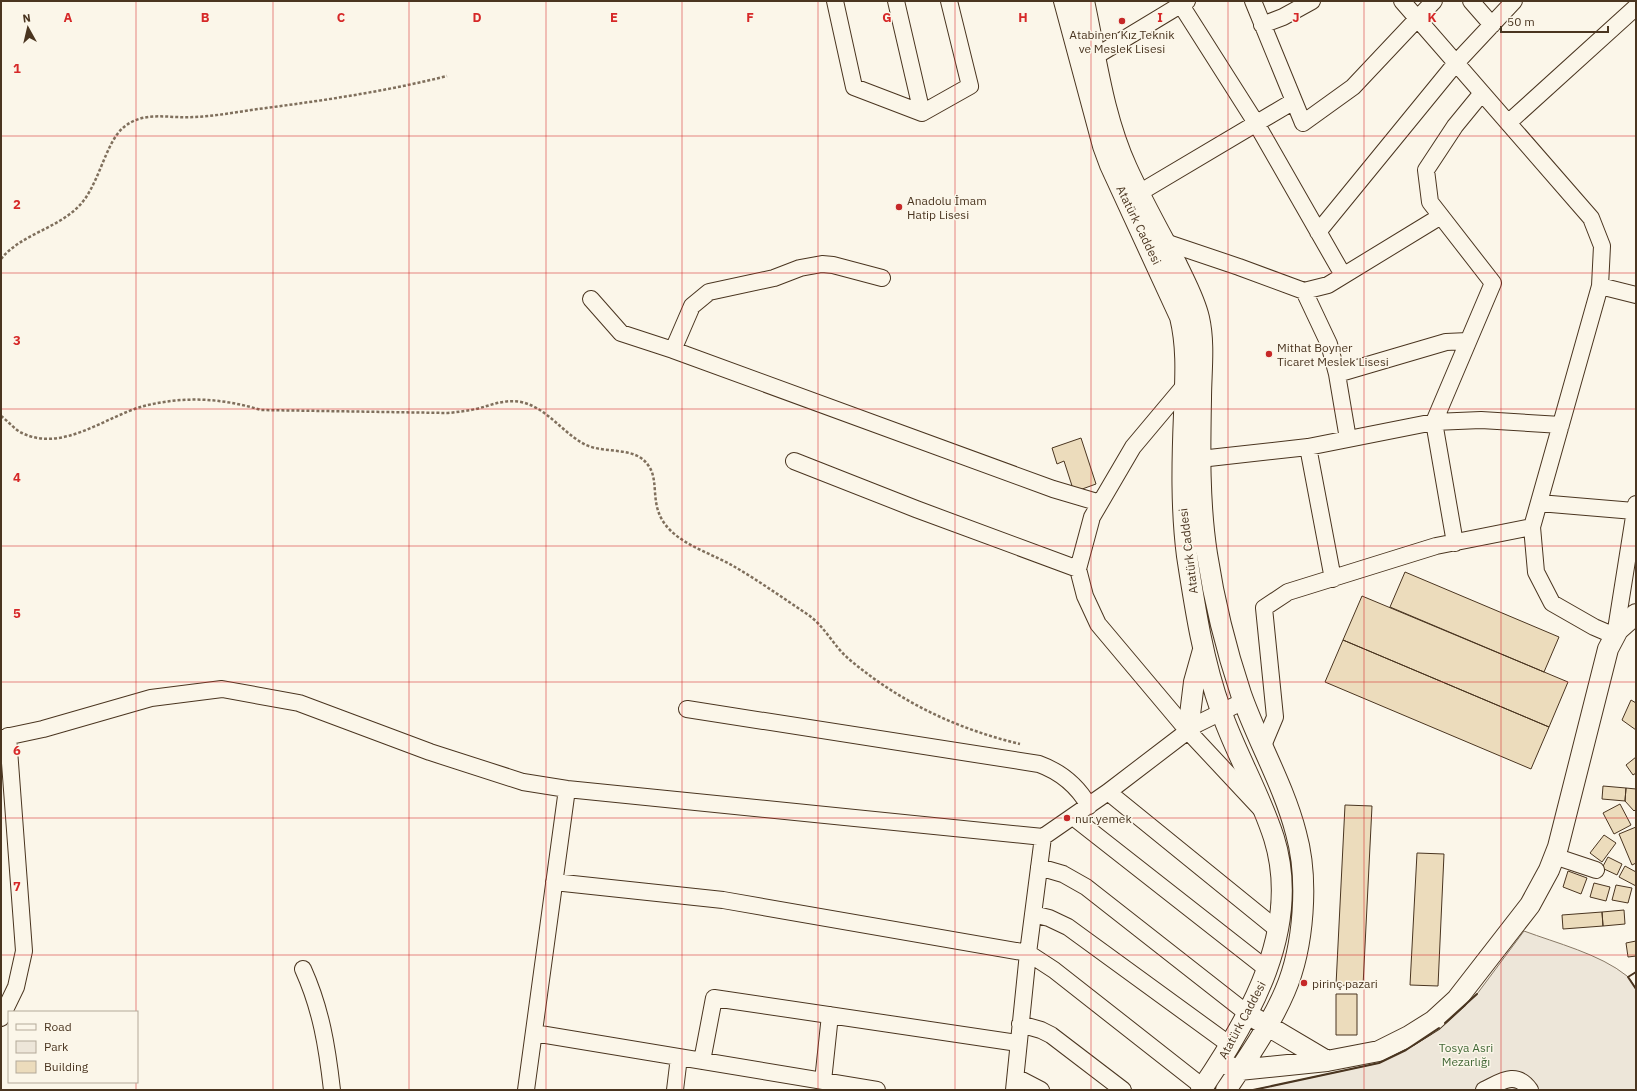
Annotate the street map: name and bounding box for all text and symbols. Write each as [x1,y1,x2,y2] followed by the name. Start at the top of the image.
[8,8,48,48] north arrow
[1501,8,1608,34] scale bar
[64,9,73,26] text: A
[201,9,210,26] text: B
[337,9,346,26] text: C
[472,9,482,26] text: D
[610,9,618,26] text: E
[746,9,754,26] text: F
[882,9,892,26] text: G
[1018,9,1028,26] text: H
[1157,9,1163,26] text: I
[1292,9,1300,26] text: J
[1427,9,1437,26] text: K
[22,11,32,26] text: N
[1507,14,1535,29] text: 50 m
[1117,16,1127,26] marker: Atabinen Kız Teknik ve Meslek Lisesi
[1069,27,1175,56] place label: Atabinen Kız Teknik ve Meslek Lisesi
[13,60,21,77] text: 1
[1113,183,1165,267] street label: Atatürk Caddesi
[907,193,987,222] place label: Anadolu İmam Hatip Lisesi
[13,196,21,213] text: 2
[894,202,904,212] marker: Anadolu İmam Hatip Lisesi
[13,332,21,349] text: 3
[1277,340,1389,369] place label: Mithat Boyner Ticaret Meslek Lisesi
[1264,349,1274,359] marker: Mithat Boyner Ticaret Meslek Lisesi
[13,469,21,486] text: 4
[1175,507,1201,595] street label: Atatürk Caddesi
[13,605,21,622] text: 5
[13,742,21,759] text: 6
[1075,811,1132,826] place label: nur yemek
[1062,813,1072,823] marker: nur yemek
[13,878,21,895] text: 7
[1312,976,1378,991] place label: pirinç pazari
[1215,978,1269,1062] street label: Atatürk Caddesi
[1299,978,1309,988] marker: pirinç pazari
[8,1011,138,1083] legend
[44,1019,72,1034] text: Road
[44,1039,69,1054] text: Park
[1439,1040,1493,1069] park label: Tosya Asri Mezarlığı
[44,1059,89,1074] text: Building

